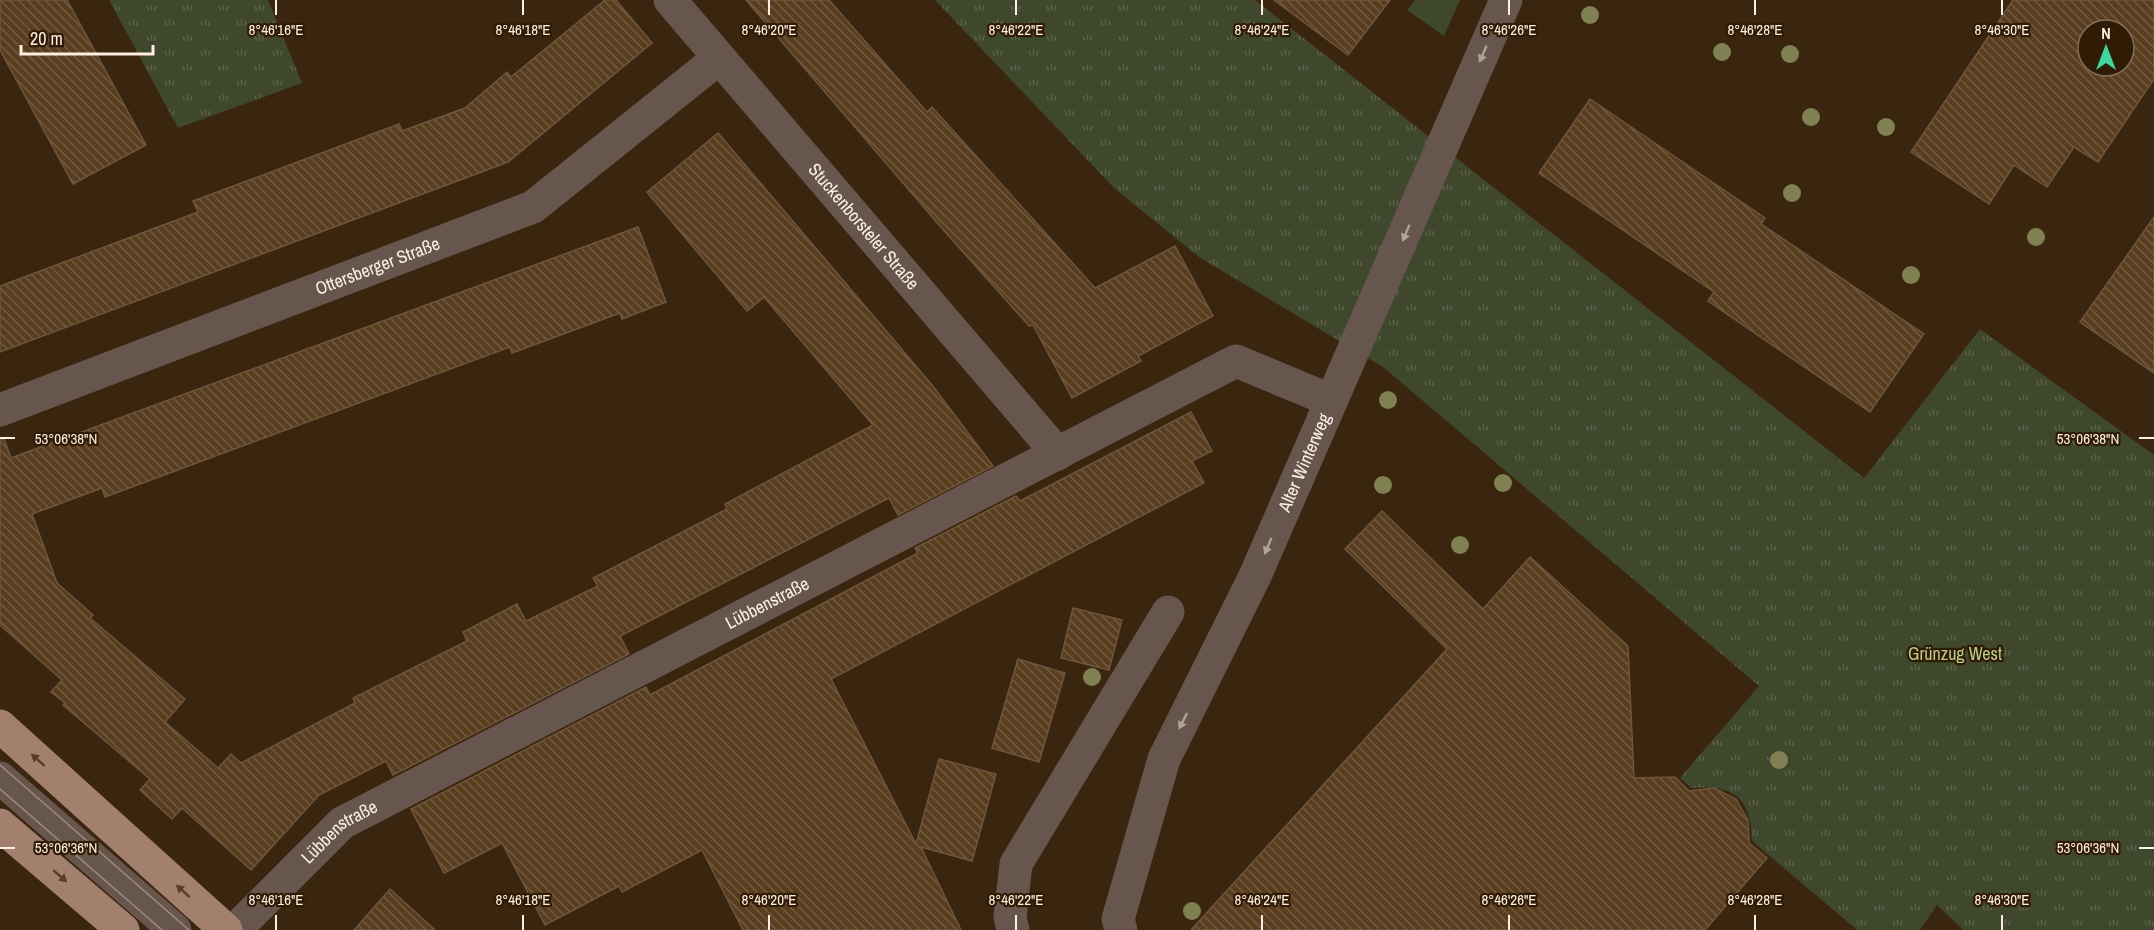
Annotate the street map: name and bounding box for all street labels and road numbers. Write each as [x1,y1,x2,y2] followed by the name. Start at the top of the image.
[803,158,925,295] street label: Stuckenborsteler Straße
[312,231,443,301] street label: Ottersberger Straße
[1271,408,1337,516] street label: Alter Winterweg
[721,571,813,635] street label: Lübbenstraße
[295,794,382,869] street label: Lübbenstraße

